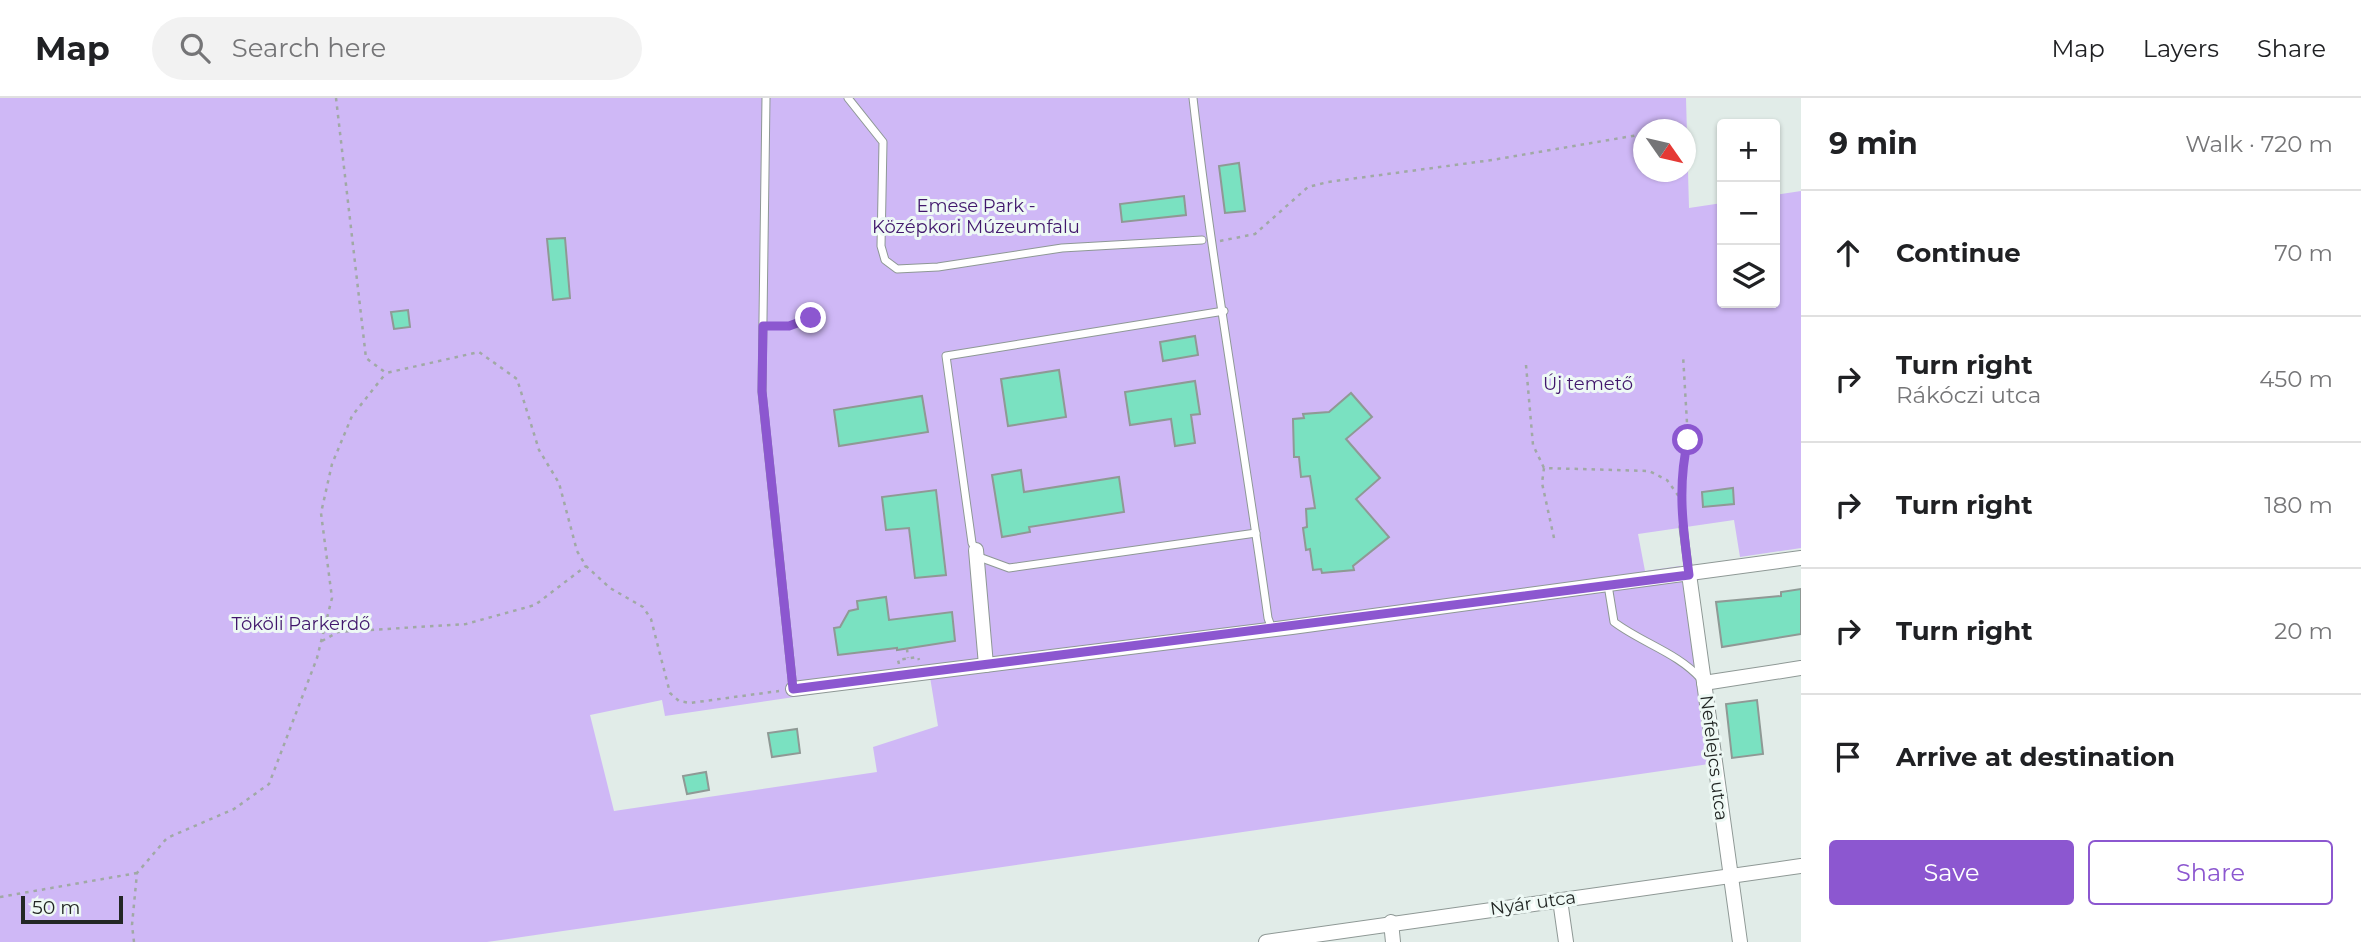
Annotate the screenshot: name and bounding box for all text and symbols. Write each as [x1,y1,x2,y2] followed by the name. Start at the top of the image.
[152,17,642,80] search box
[35,28,110,68] text: Map
[176,29,214,67] icon: search
[232,32,386,64] text: Search here
[2051,34,2105,63] text: Map
[2143,34,2219,63] text: Layers
[2257,34,2326,63] text: Share
[1633,119,1696,182] north arrow
[1717,119,1780,308] map controls
[1717,119,1780,182] button: +
[1829,125,1918,162] text: 9 min
[2185,130,2333,158] text: Walk · 720 m
[1717,182,1780,245] button: −
[872,195,1080,238] park label: Emese Park - Középkori Múzeumfalu
[1829,234,1867,272] icon: ahead
[1896,237,2021,269] text: Continue
[2274,239,2333,267] text: 70 m
[1717,245,1780,308] button: layers
[795,302,826,333] route end
[1896,349,2032,381] text: Turn right
[1829,360,1867,398] icon: right
[2259,365,2333,393] text: 450 m
[1543,373,1633,395] park label: Új temető
[1896,381,2041,409] text: Rákóczi utca
[1672,424,1703,455] route start
[1829,486,1867,524] icon: right
[1896,489,2032,521] text: Turn right
[2264,491,2333,519] text: 180 m
[1829,612,1867,650] icon: right
[232,613,370,635] park label: Tököli Parkerdő
[1896,615,2032,647] text: Turn right
[2274,617,2333,645] text: 20 m
[1695,694,1733,822] street label: Nefelejcs utca
[1829,738,1867,776] icon: arrive
[1896,741,2175,773] text: Arrive at destination
[1829,840,2074,905] button: Save
[2088,840,2333,905] button: Share
[1489,886,1577,920] street label: Nyár utca
[21,893,122,925] scale bar
[32,896,80,919] text: 50 m

